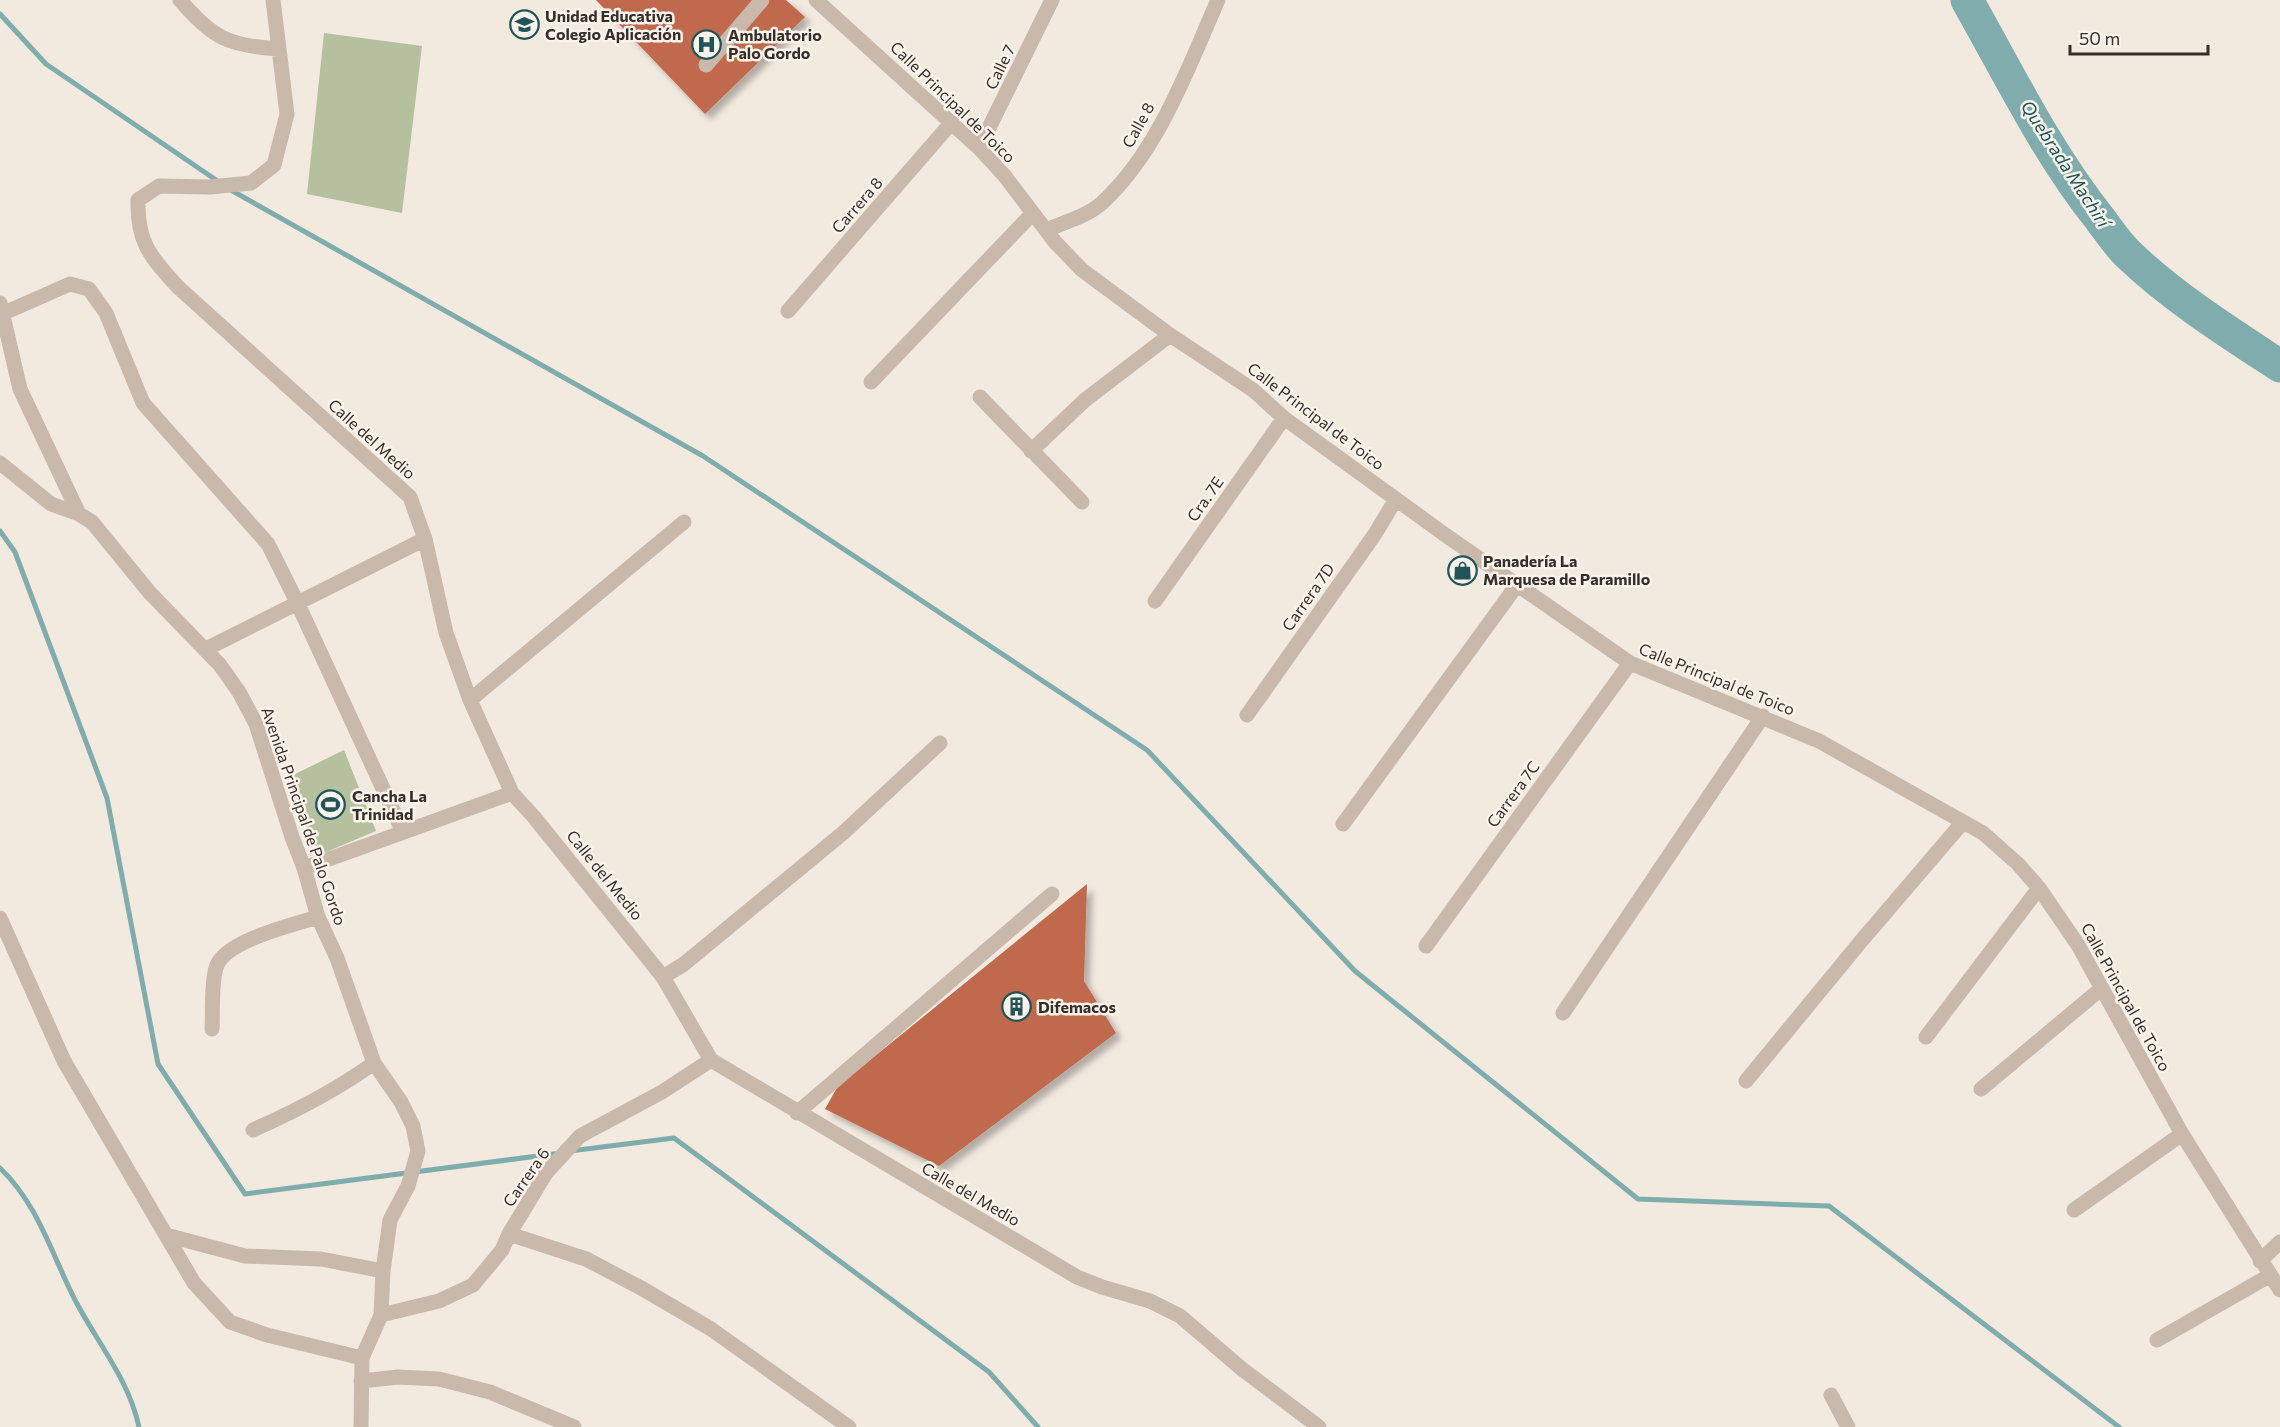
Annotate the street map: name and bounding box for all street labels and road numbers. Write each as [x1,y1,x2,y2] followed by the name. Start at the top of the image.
[887,37,1020,166] street label: Calle Principal de Toico
[981,41,1018,92] street label: Calle 7
[1117,99,1158,151] street label: Calle 8
[827,173,886,236] street label: Carrera 8
[1244,358,1389,473] street label: Calle Principal de Toico
[325,395,420,483] street label: Calle del Medio
[1182,473,1227,525] street label: Cra. 7E
[1277,559,1338,634] street label: Carrera 7D
[1636,639,1798,719] street label: Calle Principal de Toico
[258,704,351,927] street label: Avenida Principal de Palo Gordo
[1482,757,1543,831] street label: Carrera 7C
[563,826,648,924] street label: Calle del Medio
[2078,919,2175,1074] street label: Calle Principal de Toico
[498,1144,553,1210] street label: Carrera 6
[919,1158,1024,1229] street label: Calle del Medio

